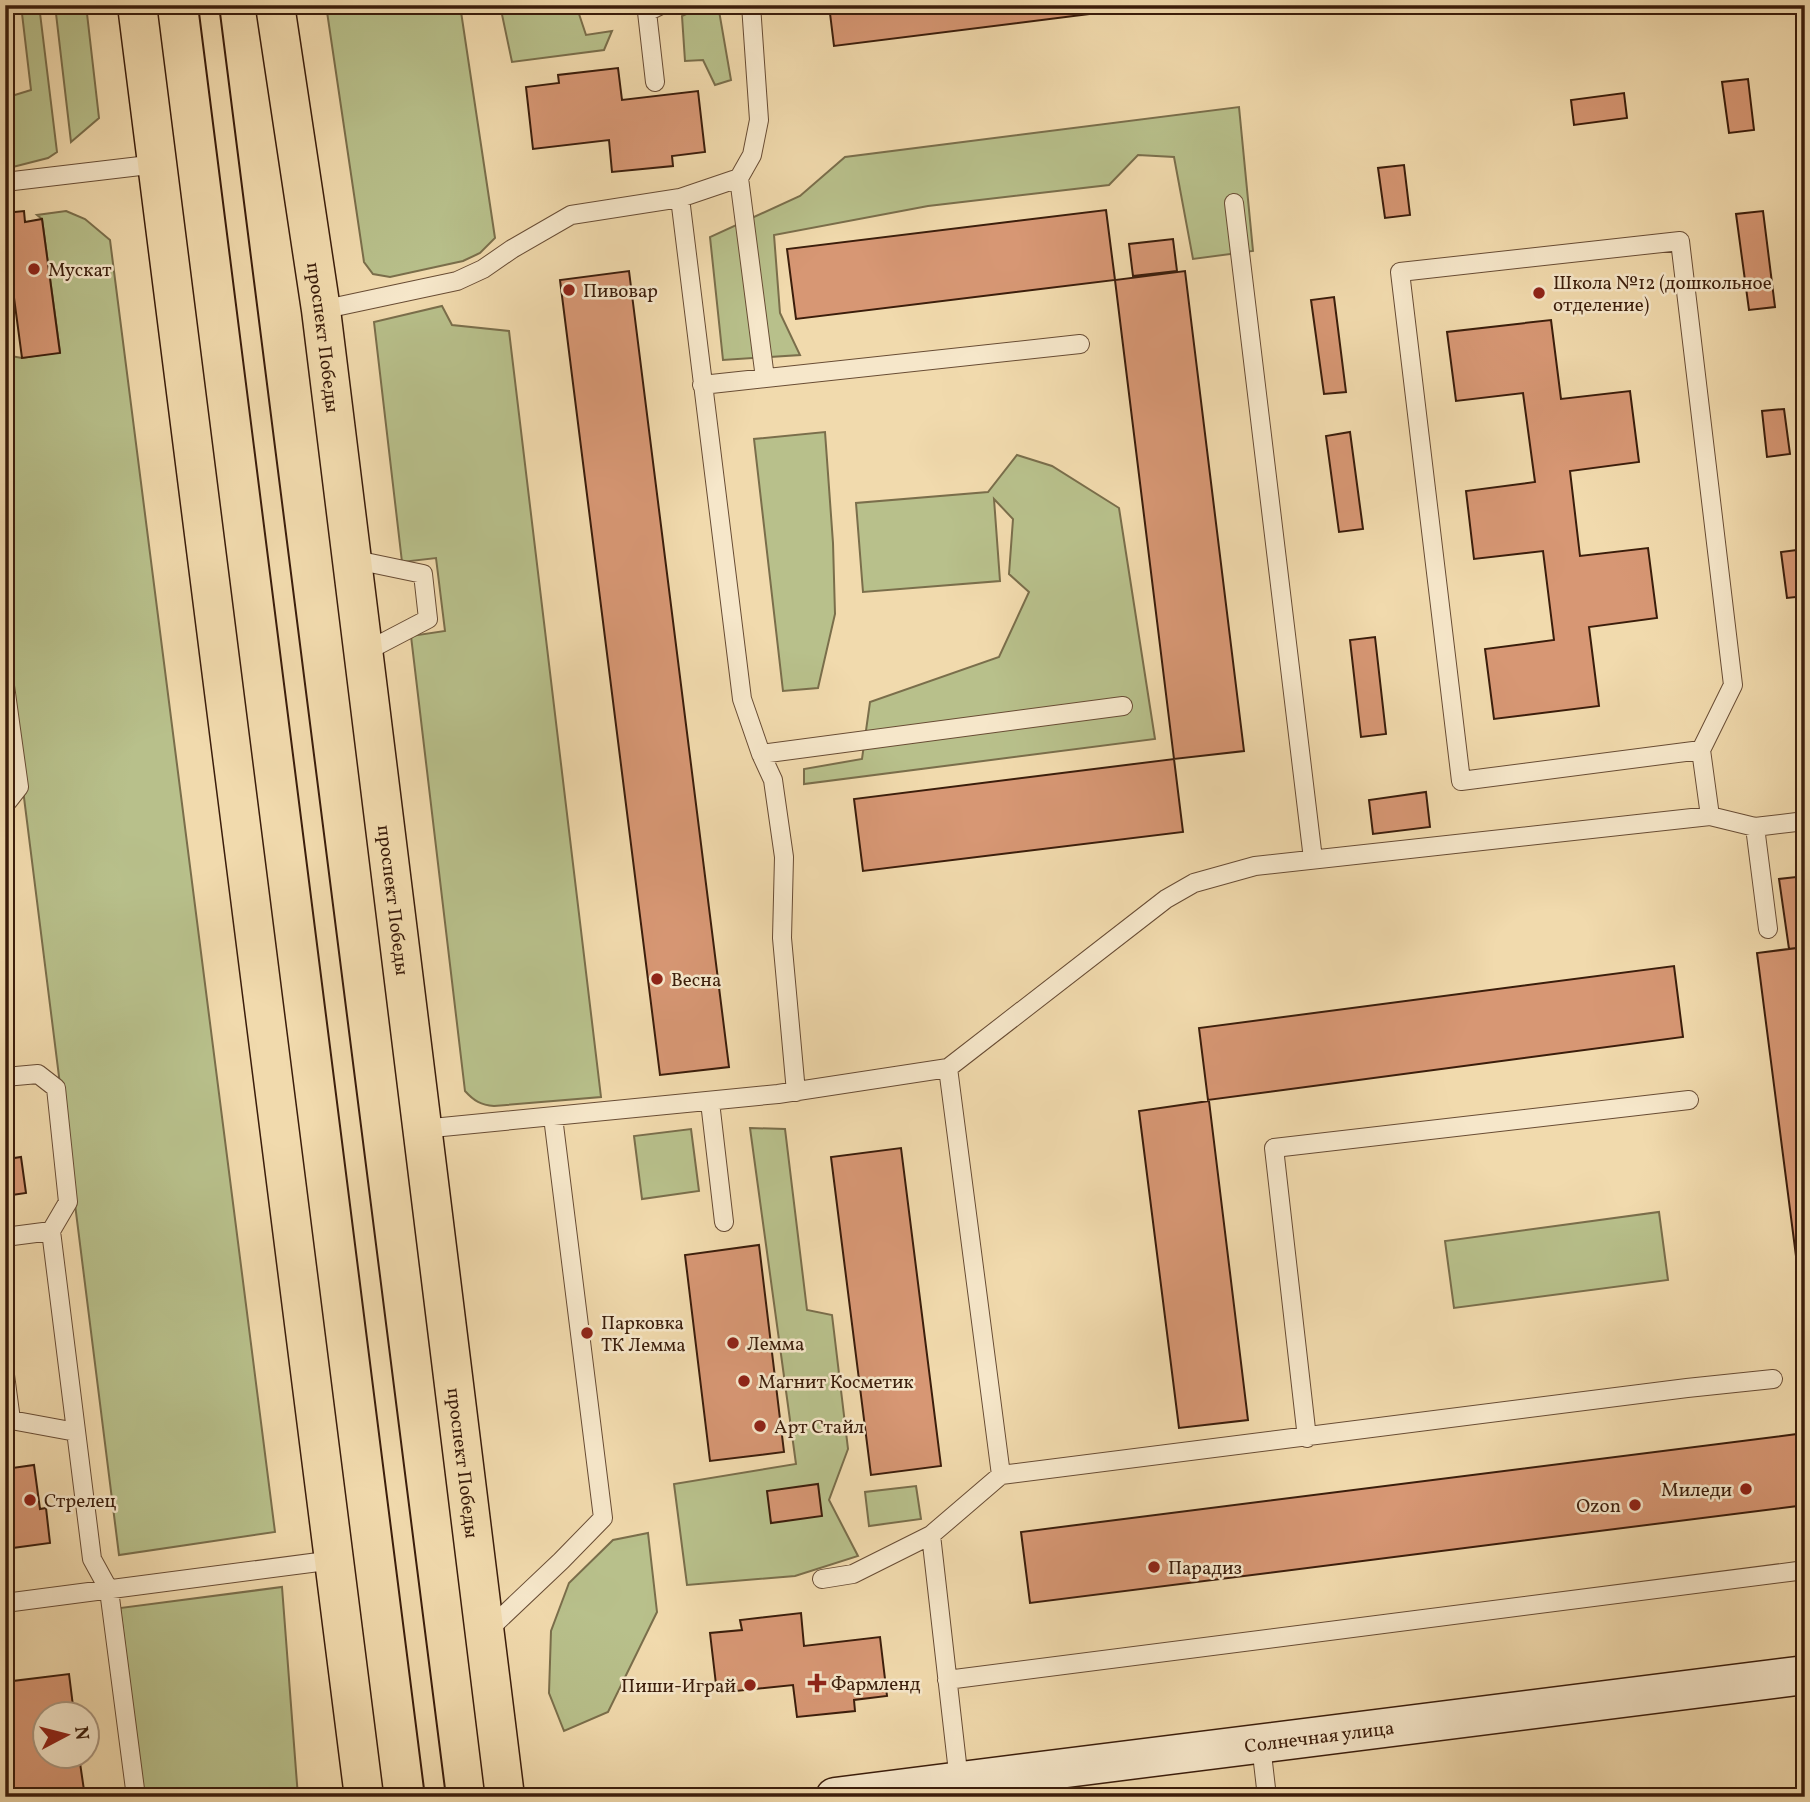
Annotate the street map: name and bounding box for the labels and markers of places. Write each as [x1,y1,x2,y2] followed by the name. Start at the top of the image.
[48,258,112,284] place label: Мускат
[26,261,42,277] marker: Мускат
[1553,271,1772,319] place label: Школа №12 (дошкольное отделение)
[583,279,658,305] place label: Пивовар
[561,282,577,298] marker: Пивовар
[1531,285,1547,301] marker: Школа №12 (дошкольное отделение)
[671,968,721,994] place label: Весна
[649,971,665,987] marker: Весна
[601,1311,686,1359] place label: Парковка ТК Лемма
[579,1325,595,1341] marker: Парковка ТК Лемма
[747,1332,804,1358] place label: Лемма
[725,1335,741,1351] marker: Лемма
[758,1370,914,1396] place label: Магнит Косметик
[736,1373,752,1389] marker: Магнит Косметик
[774,1415,864,1441] place label: Арт Стайл
[752,1418,768,1434] marker: Арт Стайл
[1661,1478,1732,1504] place label: Миледи
[1738,1481,1754,1497] marker: Миледи
[44,1489,117,1515] place label: Стрелец
[22,1492,38,1508] marker: Стрелец
[1576,1494,1621,1520] place label: Ozon
[1627,1497,1643,1513] marker: Ozon
[1168,1556,1242,1582] place label: Парадиз
[1146,1559,1162,1575] marker: Парадиз
[831,1672,921,1698] place label: Фармленд
[621,1674,736,1700] place label: Пиши-Играй
[809,1675,825,1691] marker: Фармленд
[742,1677,758,1693] marker: Пиши-Играй

